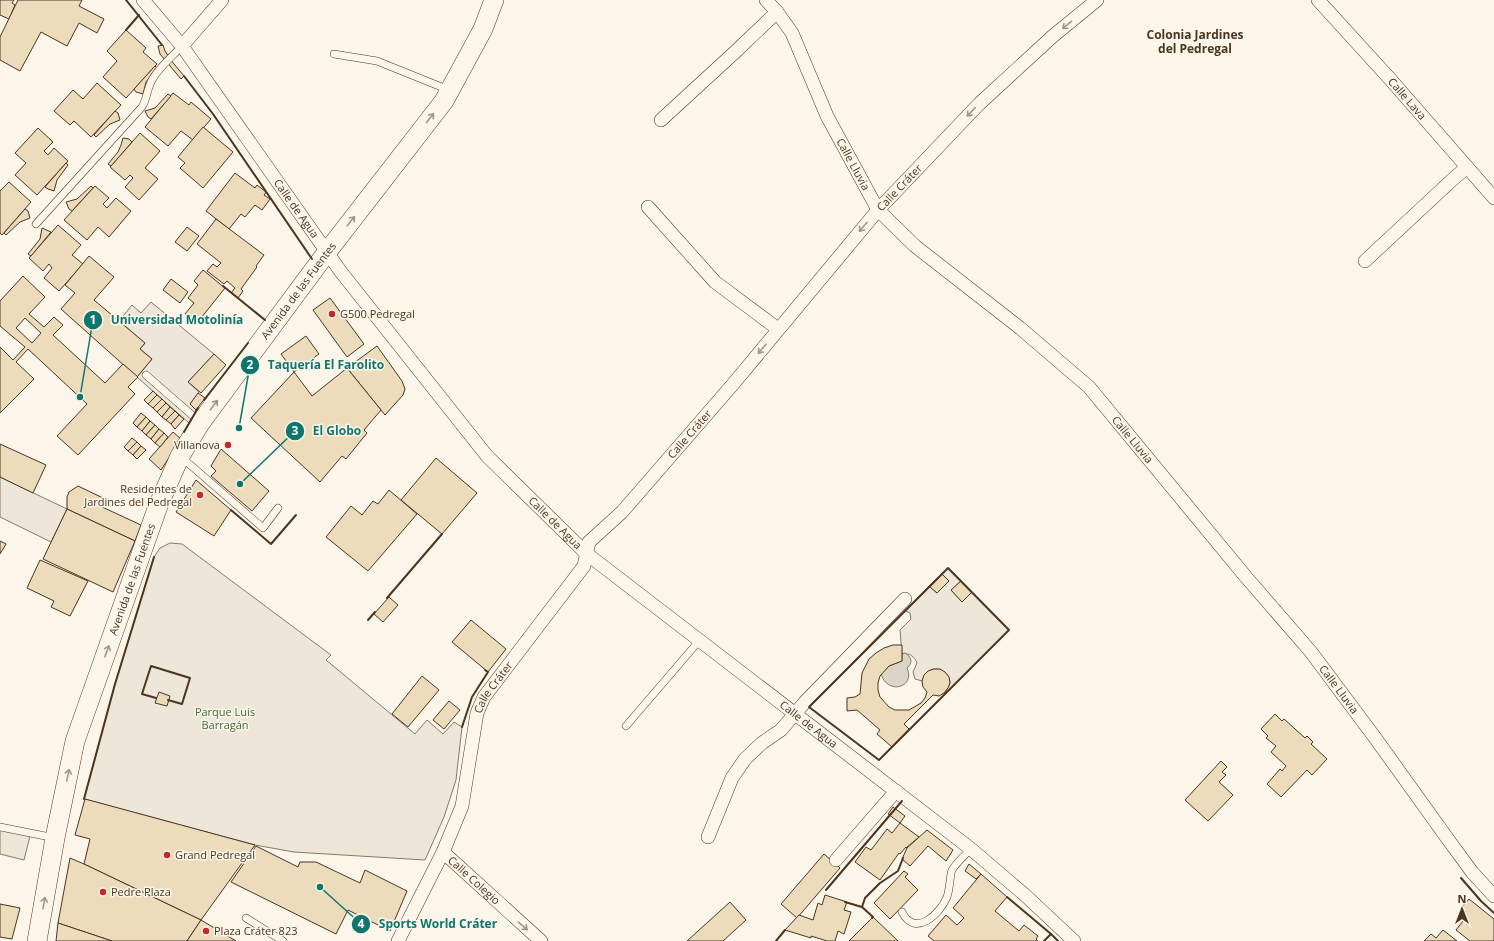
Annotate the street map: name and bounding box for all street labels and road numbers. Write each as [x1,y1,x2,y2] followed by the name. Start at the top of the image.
[1385,74,1430,123] street label: Calle Lava
[833,135,874,193] street label: Calle Lluvia
[873,160,925,214] street label: Calle Cráter
[271,176,323,241] street label: Calle de Agua
[257,239,339,342] street label: Avenida de las Fuentes
[664,406,715,461] street label: Calle Cráter
[1109,412,1157,466] street label: Calle Lluvia
[526,493,586,552] street label: Calle de Agua
[105,521,158,637] street label: Avenida de las Fuentes
[470,658,516,715] street label: Calle Cráter
[1316,662,1362,716] street label: Calle Lluvia
[777,697,841,751] street label: Calle de Agua
[445,852,504,908] street label: Calle Colegio

